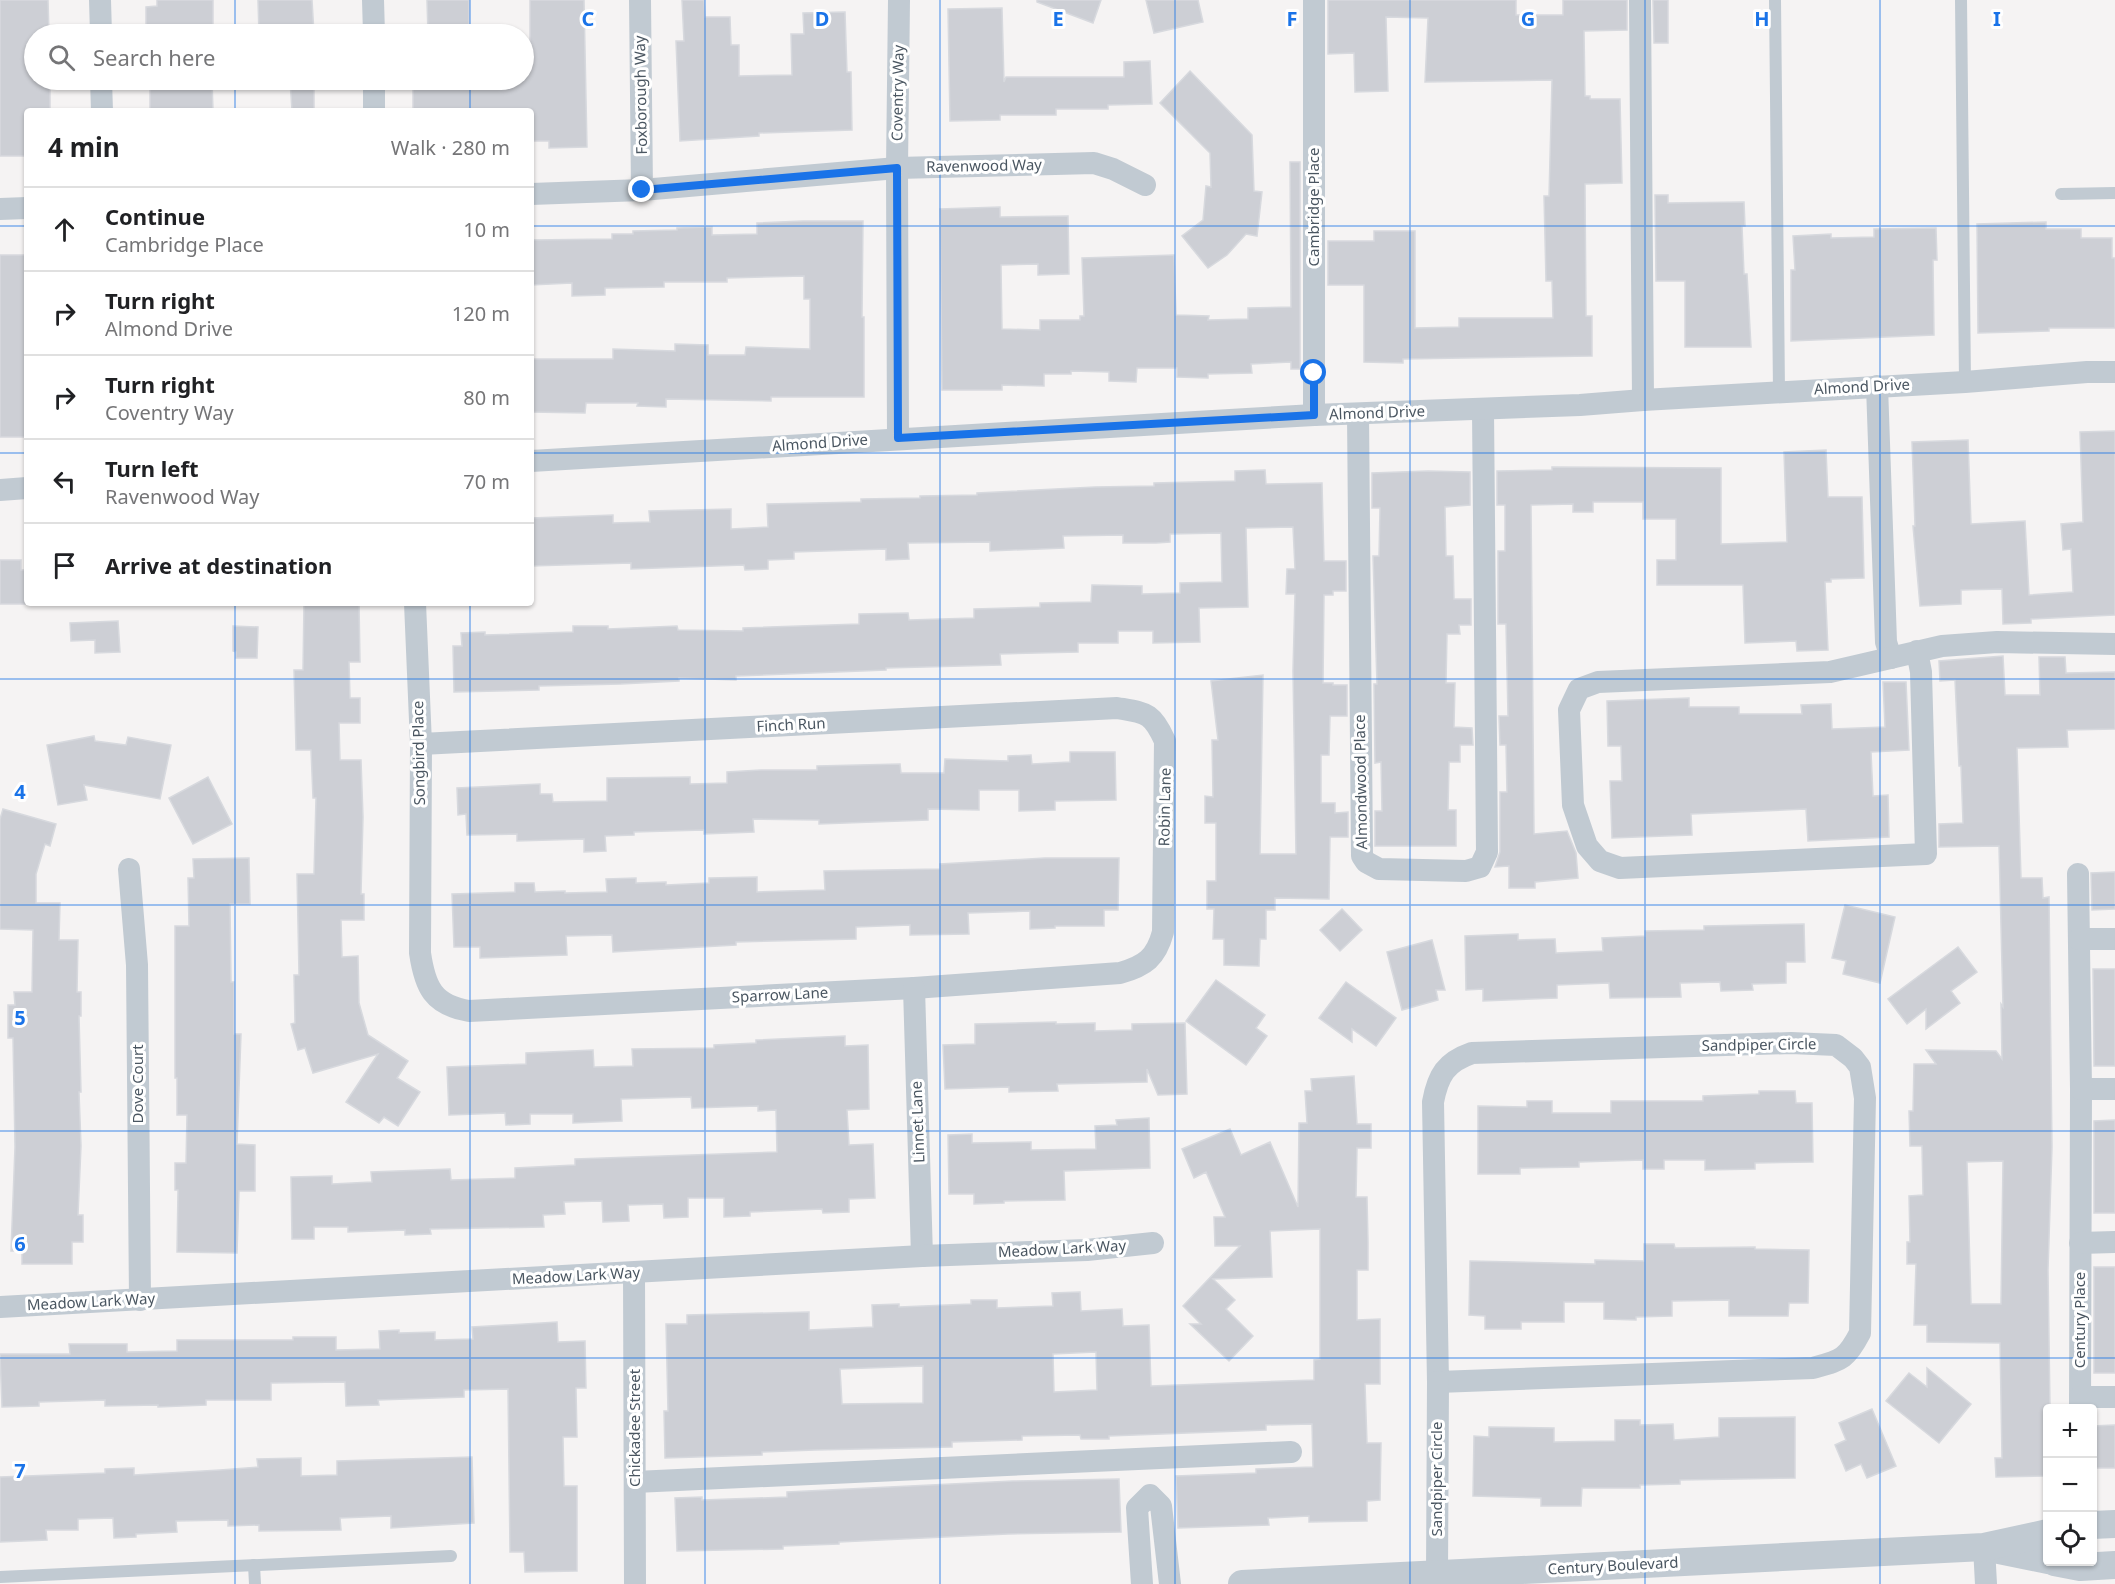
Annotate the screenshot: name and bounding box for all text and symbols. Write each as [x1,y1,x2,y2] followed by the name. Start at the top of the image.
[582,5,595,32] text: C
[815,5,829,32] text: D
[1052,5,1064,32] text: E
[1287,5,1297,32] text: F
[1521,5,1535,32] text: G
[1754,5,1770,32] text: H
[1993,5,2001,32] text: I
[24,24,534,90] search box
[629,35,651,155] street label: Foxborough Way
[45,41,78,74] icon: search
[93,42,215,72] text: Search here
[886,44,908,141] street label: Coventry Way
[48,129,120,165] text: 4 min
[391,134,510,161] text: Walk · 280 m
[1303,147,1323,267] street label: Cambridge Place
[926,154,1042,176] street label: Ravenwood Way
[628,176,654,202] route end
[105,201,205,231] text: Continue
[48,213,81,246] icon: ahead
[463,216,510,243] text: 10 m
[105,231,264,258] text: Cambridge Place
[105,285,215,315] text: Turn right
[48,297,81,330] icon: right
[452,300,510,327] text: 120 m
[105,315,233,342] text: Almond Drive
[1300,359,1326,385] route start
[105,369,215,399] text: Turn right
[1813,374,1910,399] street label: Almond Drive
[48,381,81,414] icon: right
[463,384,510,411] text: 80 m
[105,399,234,426] text: Coventry Way
[1329,400,1425,424] street label: Almond Drive
[771,429,869,455] street label: Almond Drive
[105,453,199,483] text: Turn left
[48,465,81,498] icon: left
[463,468,510,495] text: 70 m
[105,483,260,510] text: Ravenwood Way
[48,549,81,582] icon: arrive
[105,550,332,580] text: Arrive at destination
[407,700,429,806] street label: Songbird Place
[756,712,826,736] street label: Finch Run
[1349,714,1371,850] street label: Almondwood Place
[1153,767,1175,846] street label: Robin Lane
[14,778,26,805] text: 4
[731,981,829,1007] street label: Sparrow Lane
[14,1004,26,1031] text: 5
[1701,1033,1817,1055] street label: Sandpiper Circle
[127,1044,147,1124] street label: Dove Court
[906,1081,928,1163] street label: Linnet Lane
[14,1230,26,1257] text: 6
[997,1235,1127,1261] street label: Meadow Lark Way
[511,1262,641,1288] street label: Meadow Lark Way
[2069,1272,2089,1368] street label: Century Place
[26,1288,156,1314] street label: Meadow Lark Way
[624,1368,644,1487] street label: Chickadee Street
[2043,1404,2097,1566] map controls
[2043,1404,2097,1458] button: +
[1426,1422,1446,1536] street label: Sandpiper Circle
[14,1457,26,1484] text: 7
[2043,1458,2097,1512] button: −
[2043,1512,2097,1566] button: locate
[1547,1552,1679,1578] street label: Century Boulevard

